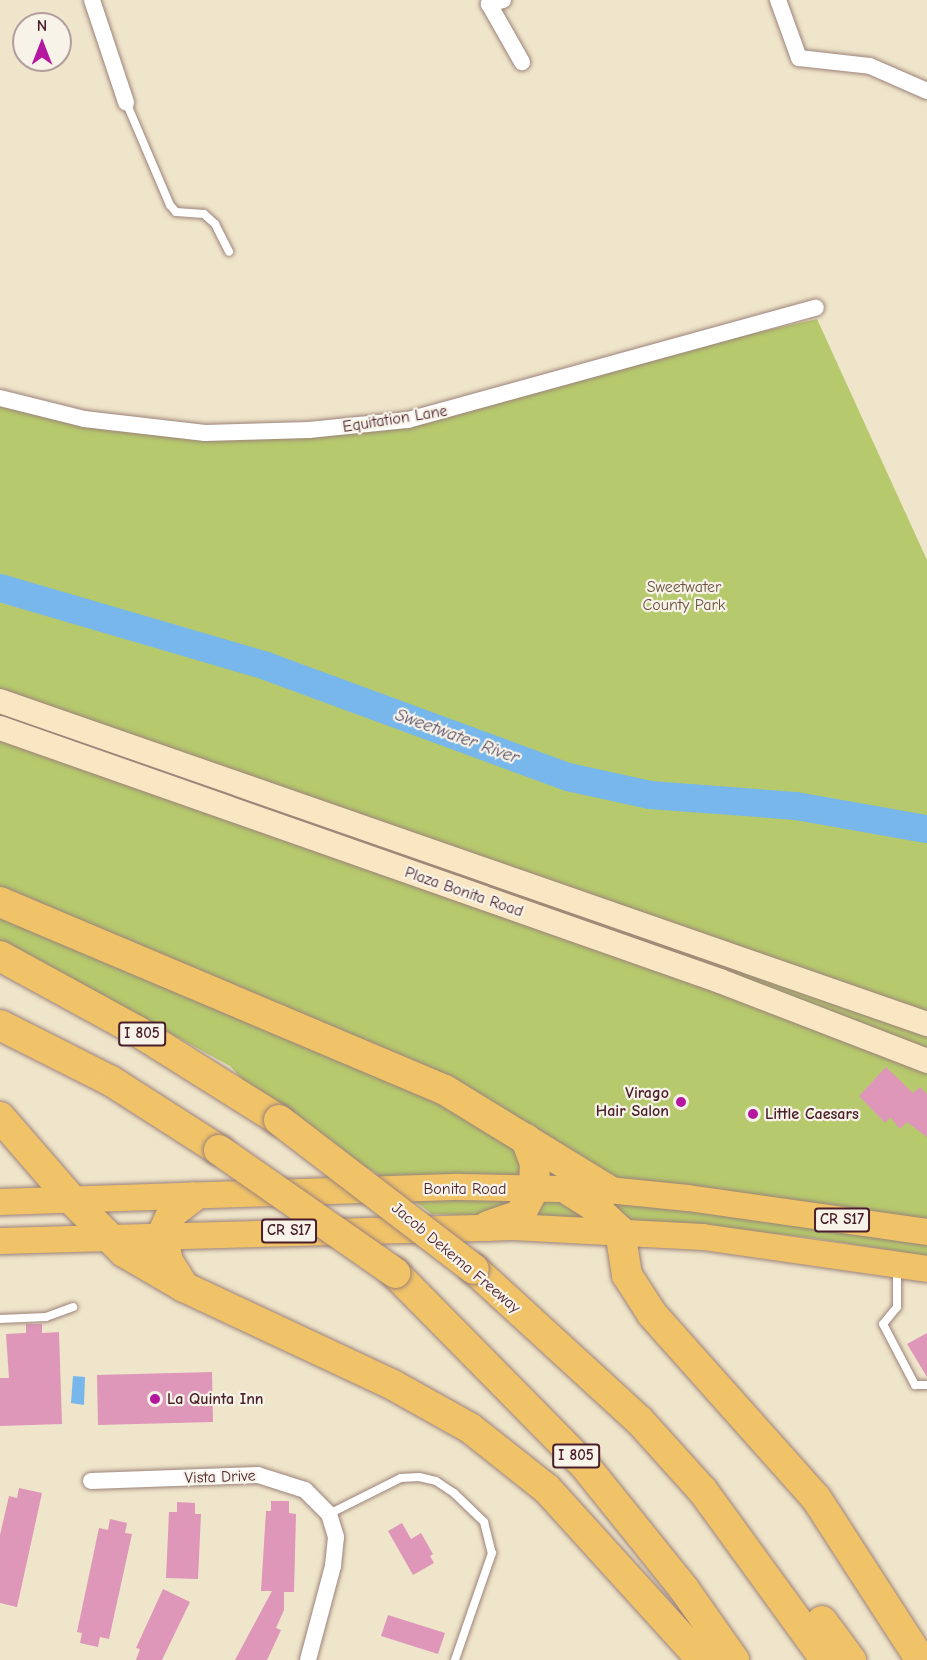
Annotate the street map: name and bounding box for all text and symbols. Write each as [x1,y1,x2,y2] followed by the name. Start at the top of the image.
[12,12,72,72] north arrow
[37,17,47,35] text: N
[341,401,449,437] street label: Equitation Lane
[642,577,726,615] park label: Sweetwater County Park
[392,705,522,769] water label: Sweetwater River
[402,863,526,921] street label: Plaza Bonita Road
[118,1022,166,1046] road number: I 805
[596,1083,669,1121] place label: Virago Hair Salon
[674,1095,688,1109] marker: Virago Hair Salon
[765,1104,859,1124] place label: Little Caesars
[746,1107,760,1121] marker: Little Caesars
[423,1179,507,1199] street label: Bonita Road
[388,1199,524,1317] street label: Jacob Dekema Freeway
[814,1208,870,1232] road number: CR S17
[260,1219,318,1243] road number: CR S17
[167,1389,264,1409] place label: La Quinta Inn
[148,1392,162,1406] marker: La Quinta Inn
[552,1444,600,1468] road number: I 805
[184,1466,256,1488] street label: Vista Drive

